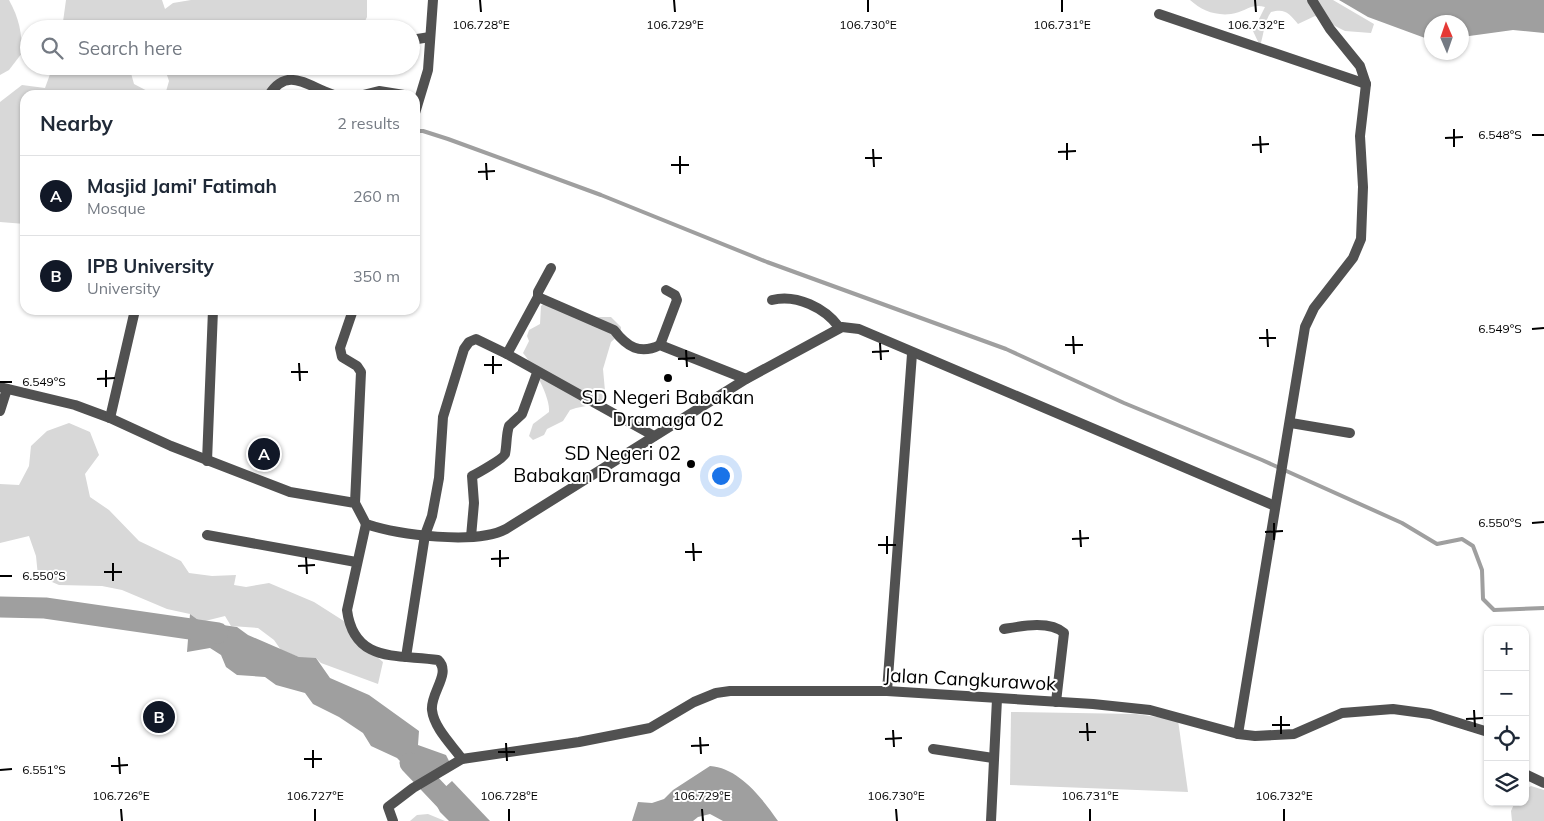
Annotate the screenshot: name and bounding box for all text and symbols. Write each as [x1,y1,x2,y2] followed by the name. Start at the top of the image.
[1424,15,1469,60] north arrow
[452,17,510,32] text: 106.728°E
[646,17,704,32] text: 106.729°E
[839,17,897,32] text: 106.730°E
[1033,17,1091,32] text: 106.731°E
[1227,17,1285,32] text: 106.732°E
[20,20,420,75] search box
[38,34,66,62] icon: search
[78,36,182,60] text: Search here
[40,110,113,136] text: Nearby
[337,113,400,133] text: 2 results
[1478,127,1522,142] text: 6.548°S
[87,174,277,198] text: Masjid Jami' Fatimah
[50,186,62,206] text: A
[353,186,400,206] text: 260 m
[87,198,145,218] text: Mosque
[87,254,214,278] text: IPB University
[50,266,62,286] text: B
[353,266,400,286] text: 350 m
[87,278,161,298] text: University
[1478,321,1522,336] text: 6.549°S
[662,372,674,384] marker: SD Negeri Babakan Dramaga 02
[22,374,66,389] text: 6.549°S
[581,385,755,431] place label: SD Negeri Babakan Dramaga 02
[248,435,280,473] pin: A
[513,441,681,487] place label: SD Negeri 02 Babakan Dramaga
[685,458,697,470] marker: SD Negeri 02 Babakan Dramaga
[708,463,734,489] your location
[1478,515,1522,530] text: 6.550°S
[22,568,66,583] text: 6.550°S
[1484,626,1529,806] map controls
[1484,626,1529,671] button: +
[883,663,1057,696] street label: Jalan Cangkurawok
[1484,671,1529,716] button: −
[143,698,175,736] pin: B
[1484,716,1529,761] button: locate
[1484,761,1529,806] button: layers
[22,762,66,777] text: 6.551°S
[92,788,150,803] text: 106.726°E
[286,788,344,803] text: 106.727°E
[480,788,538,803] text: 106.728°E
[673,788,731,803] text: 106.729°E
[867,788,925,803] text: 106.730°E
[1061,788,1119,803] text: 106.731°E
[1255,788,1313,803] text: 106.732°E

